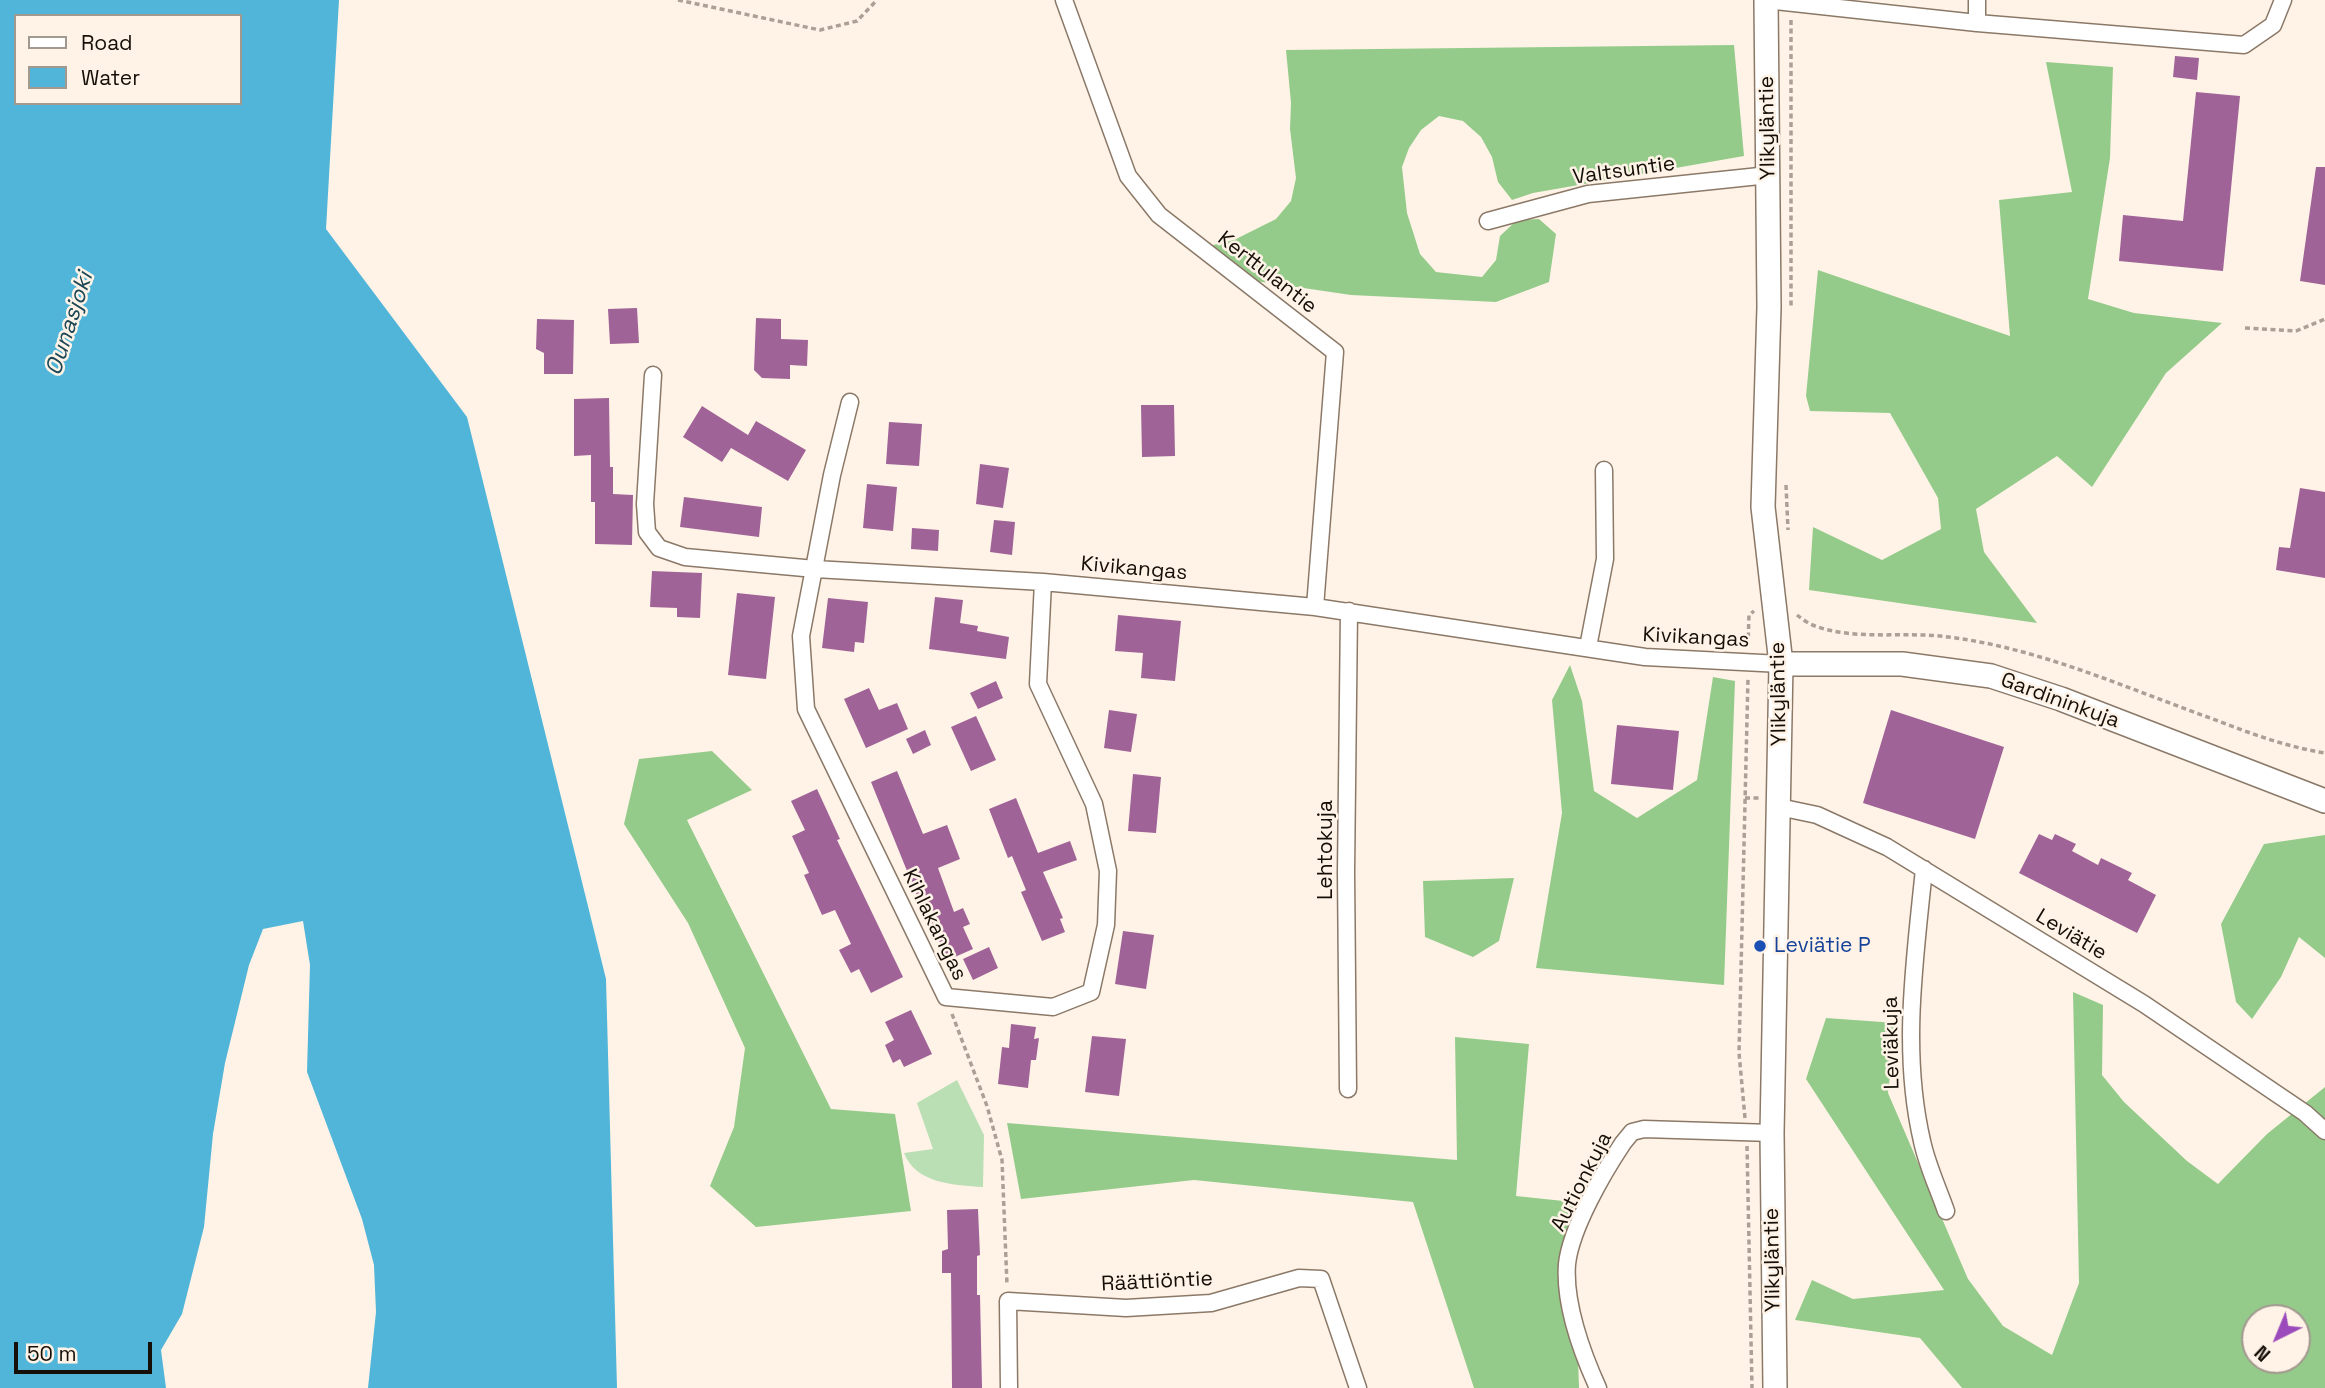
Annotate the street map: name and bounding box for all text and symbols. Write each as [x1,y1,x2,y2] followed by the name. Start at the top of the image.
[14,14,242,105] legend
[81,29,133,56] text: Road
[81,64,140,91] text: Water
[1754,76,1782,180] street label: Ylikyläntie
[1571,151,1677,191] street label: Valtsuntie
[1212,226,1322,320] street label: Kerttulantie
[40,269,100,379] water label: Ounasjoki
[1080,552,1188,586] street label: Kivikangas
[1642,623,1750,653] street label: Kivikangas
[1765,642,1793,746] street label: Ylikyläntie
[1997,668,2123,734] street label: Gardininkuja
[1313,800,1339,900] street label: Lehtokuja
[896,865,972,985] street label: Kihlakangas
[2031,904,2111,966] street label: Leviätie
[1774,933,1871,959] place label: Leviätie P
[1752,938,1768,954] marker: Leviätie P
[1879,996,1905,1090] street label: Leviäkuja
[1546,1128,1618,1236] street label: Autionkuja
[1759,1208,1787,1312] street label: Ylikyläntie
[1101,1266,1213,1298] street label: Räättiöntie
[2241,1304,2311,1374] north arrow
[18,1328,156,1372] scale bar
[27,1340,77,1367] text: 50 m
[2250,1340,2276,1367] text: N

